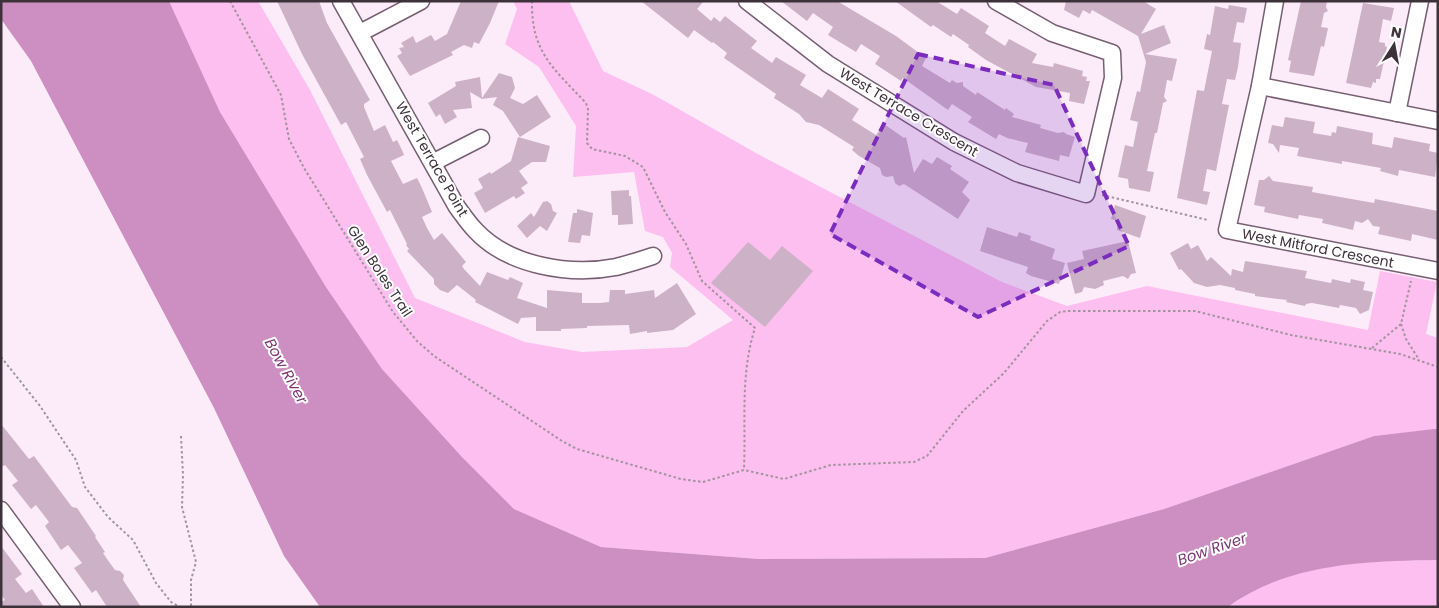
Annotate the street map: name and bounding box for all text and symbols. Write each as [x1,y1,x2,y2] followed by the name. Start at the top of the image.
[1369,20,1419,70] north arrow
[1389,21,1404,43] text: N
[836,63,982,161] street label: West Terrace Crescent
[391,98,473,220] street label: West Terrace Point
[343,221,417,321] street label: Glen Boles Trail
[1240,223,1396,273] street label: West Mitford Crescent
[260,334,313,408] water label: Bow River
[1175,527,1250,570] water label: Bow River

